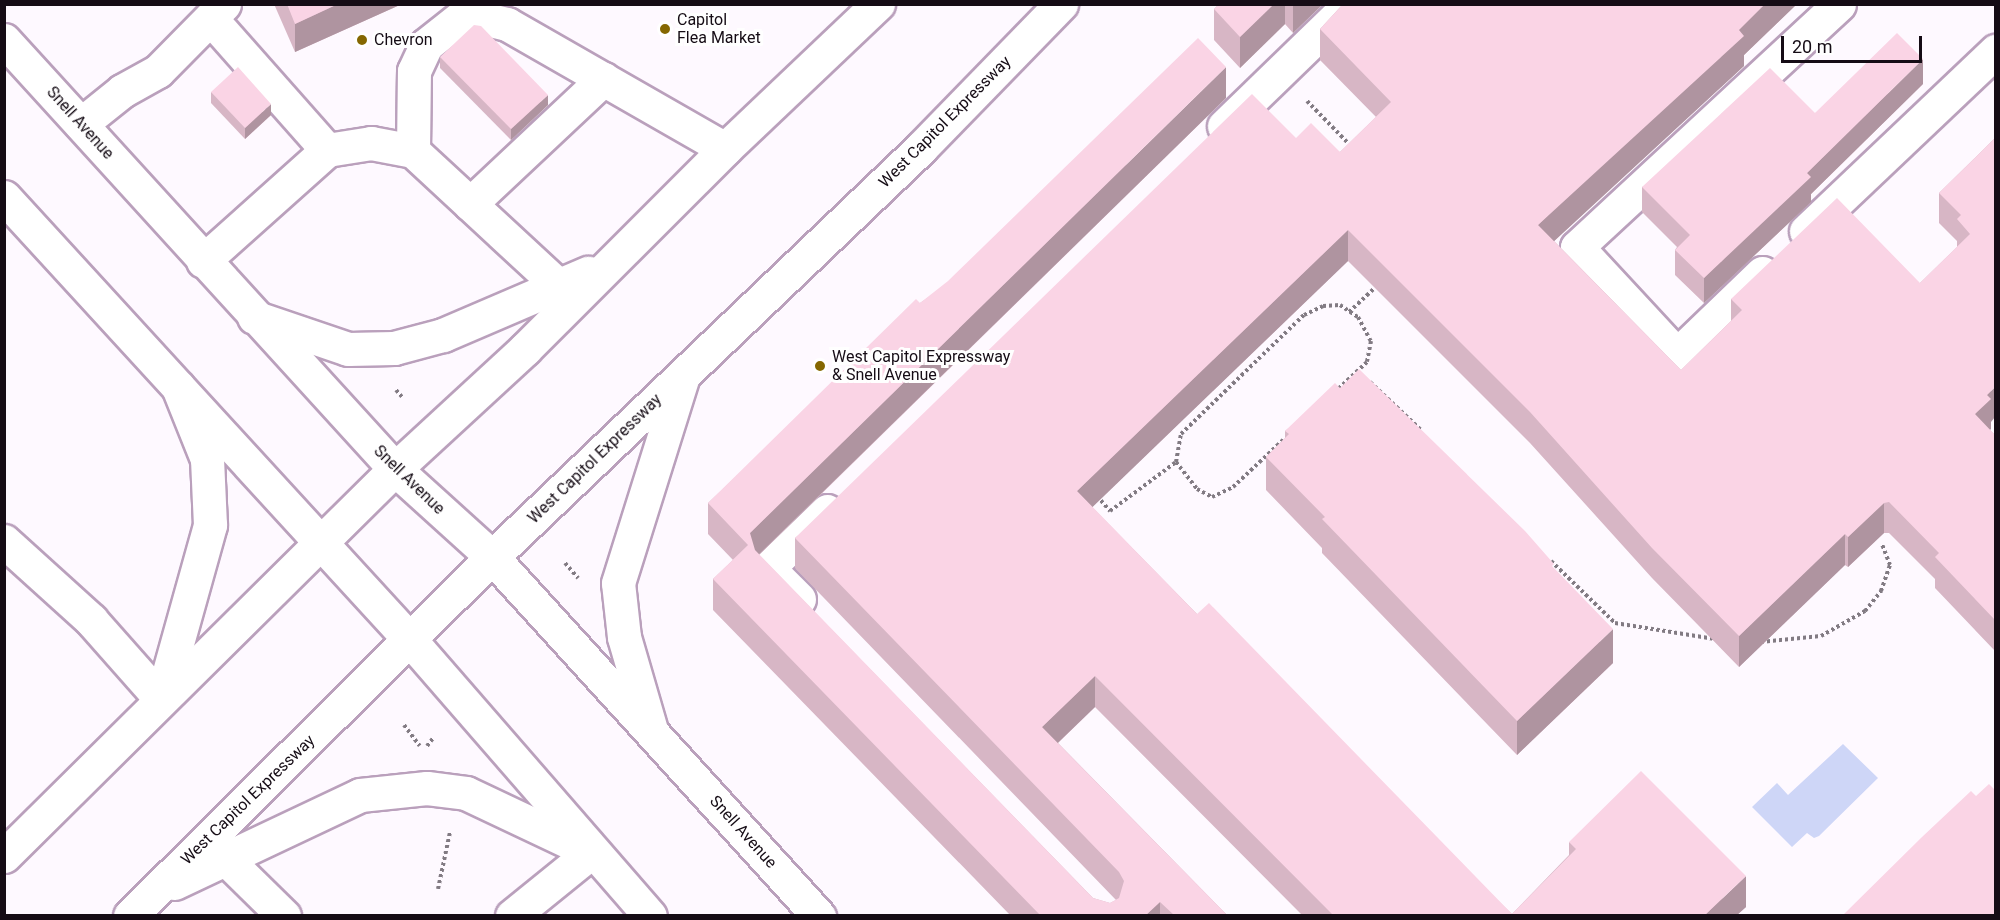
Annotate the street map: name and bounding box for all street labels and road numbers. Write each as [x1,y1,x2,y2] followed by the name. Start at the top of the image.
[875,52,1015,192] street label: West Capitol Expressway
[42,83,118,163] street label: Snell Avenue
[524,390,666,528] street label: West Capitol Expressway
[370,442,448,518] street label: Snell Avenue
[177,731,319,869] street label: West Capitol Expressway
[705,792,781,872] street label: Snell Avenue

